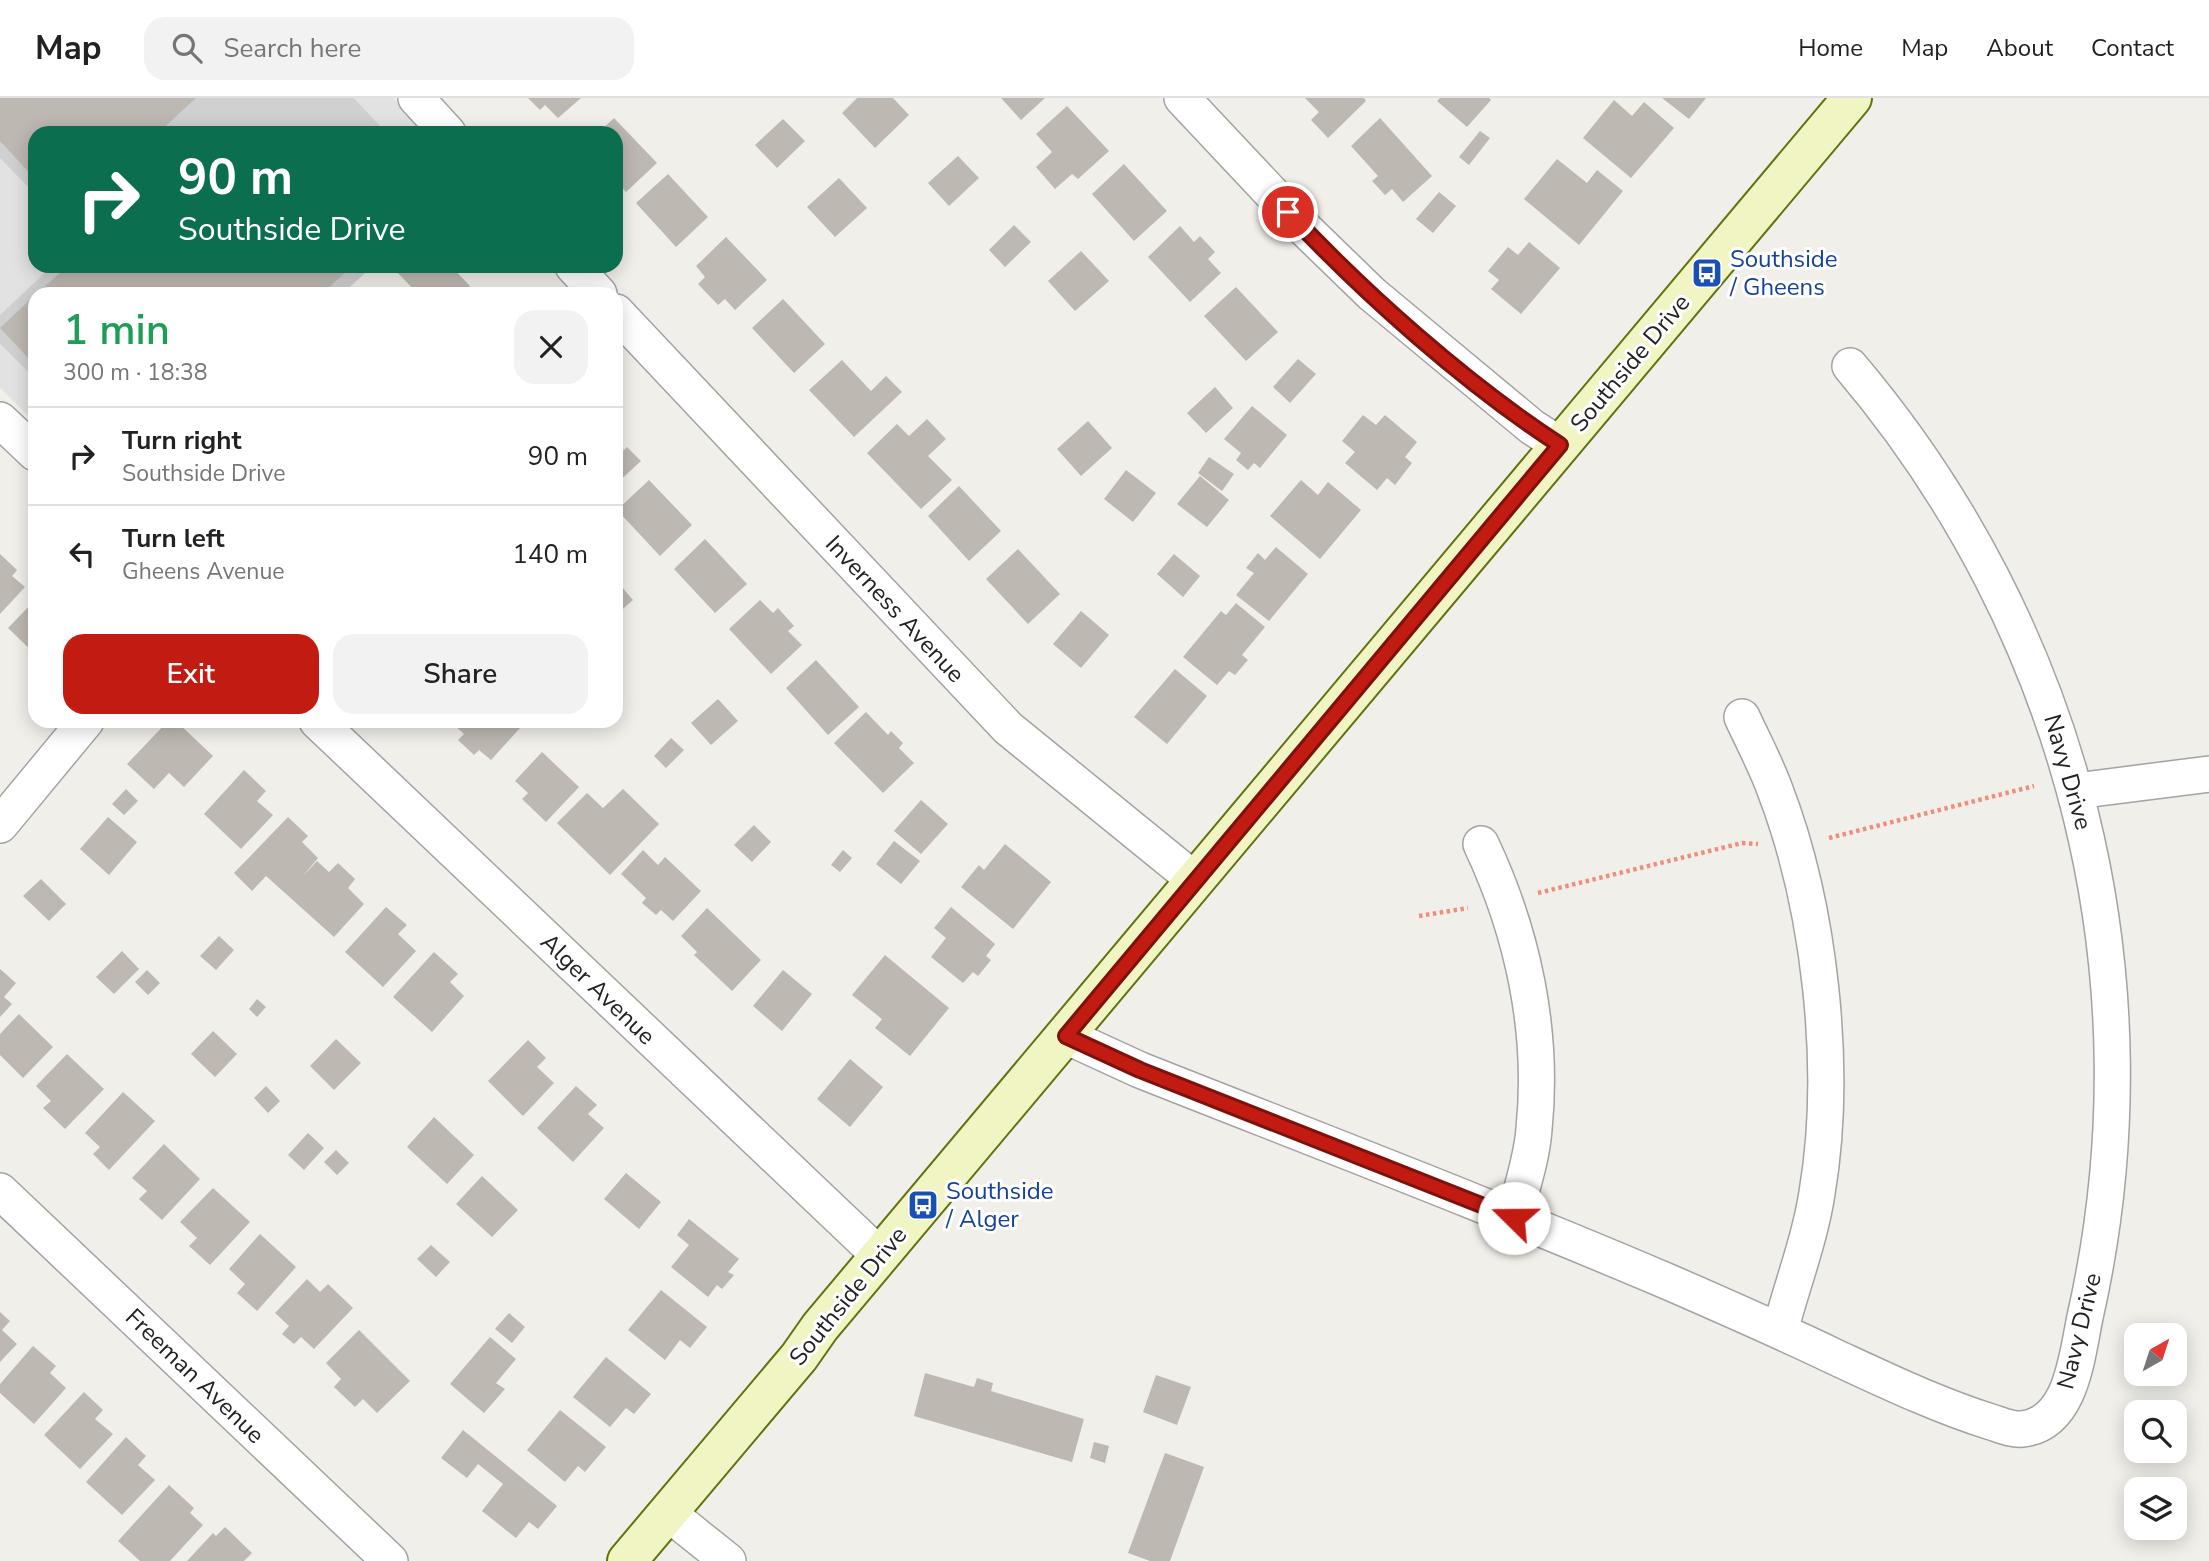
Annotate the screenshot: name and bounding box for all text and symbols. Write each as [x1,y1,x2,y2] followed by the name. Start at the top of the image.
[144,17,634,80] search box
[35,26,102,71] text: Map
[168,29,206,67] icon: search
[224,31,361,66] text: Search here
[1798,32,1863,64] text: Home
[1901,32,1948,64] text: Map
[1986,32,2053,64] text: About
[2091,32,2174,64] text: Contact
[178,144,293,211] text: 90 m
[63,154,154,245] icon: right
[1258,182,1318,242] pin
[1269,193,1307,231] icon: arrive
[178,208,405,251] text: Southside Drive
[1729,243,1837,303] place label: Southside / Gheens
[1690,256,1724,290] bus stop icon: Southside / Gheens
[1563,287,1697,439] street label: Southside Drive
[63,302,170,359] text: 1 min
[514,310,588,384] button: close
[63,357,208,388] text: 300 m · 18:38
[122,423,241,458] text: Turn right
[63,437,101,475] icon: right
[528,439,588,474] text: 90 m
[122,458,285,489] text: Southside Drive
[122,521,225,556] text: Turn left
[818,528,972,690] street label: Inverness Avenue
[63,535,101,573] icon: left
[512,537,588,572] text: 140 m
[122,556,285,587] text: Gheens Avenue
[63,634,319,714] button: Exit
[333,634,588,714] button: Share
[2036,711,2100,833] street label: Navy Drive
[534,926,662,1052] street label: Alger Avenue
[945,1175,1053,1235] place label: Southside / Alger
[1477,1181,1551,1255] position arrow
[906,1188,940,1222] bus stop icon: Southside / Alger
[782,1220,914,1372] street label: Southside Drive
[2049,1270,2109,1392] street label: Navy Drive
[119,1301,271,1451] street label: Freeman Avenue
[2124,1323,2188,1386] north arrow
[2124,1323,2187,1540] map controls
[2124,1400,2187,1463] button: search
[2124,1477,2187,1540] button: layers

